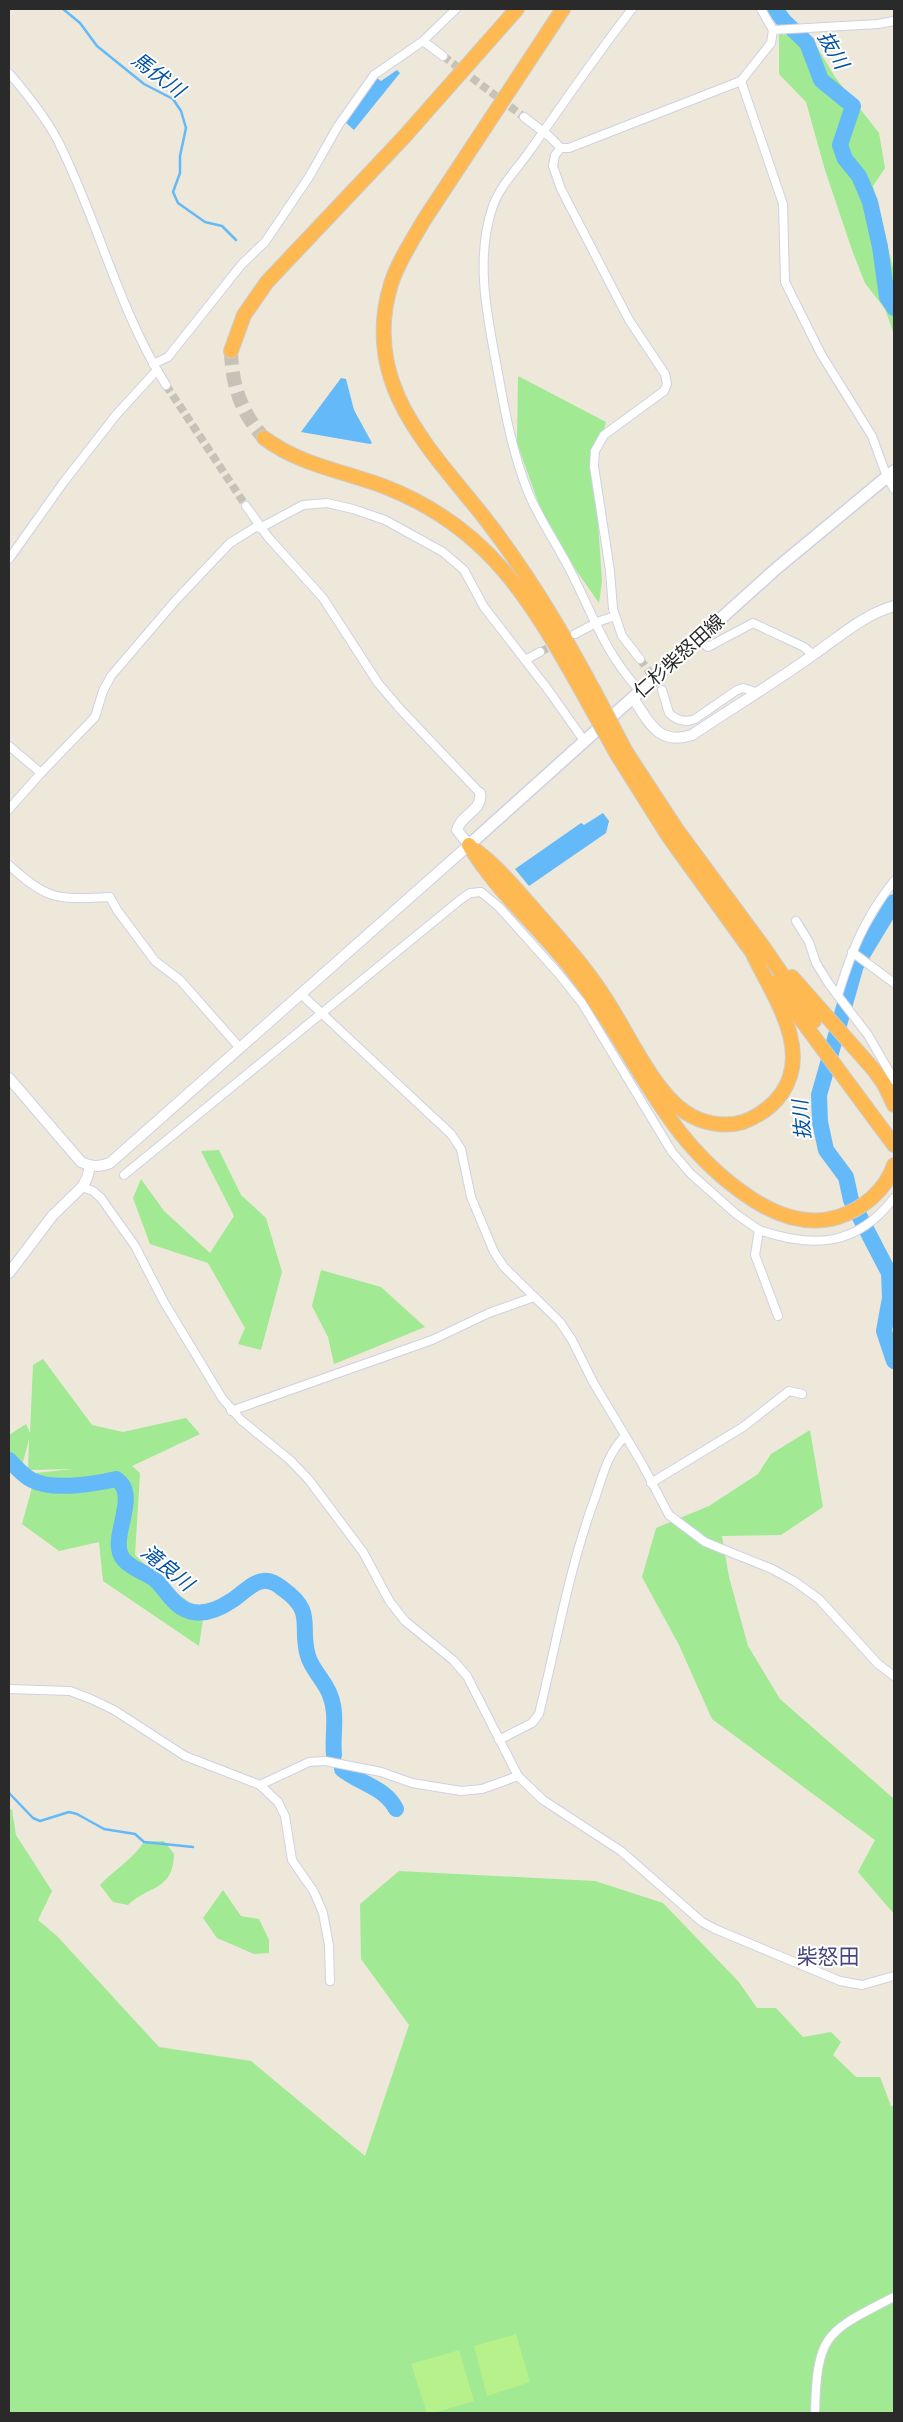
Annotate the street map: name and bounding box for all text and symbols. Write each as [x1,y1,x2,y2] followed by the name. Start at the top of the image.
[810,25,857,76] water label: 抜川
[125,45,192,106] water label: 馬伏川
[628,608,730,704] street label: 仁杉柴怒田線
[786,1097,818,1141] water label: 抜川
[135,1538,201,1599] water label: 滝良川
[797,1942,860,1972] district label: 柴怒田

